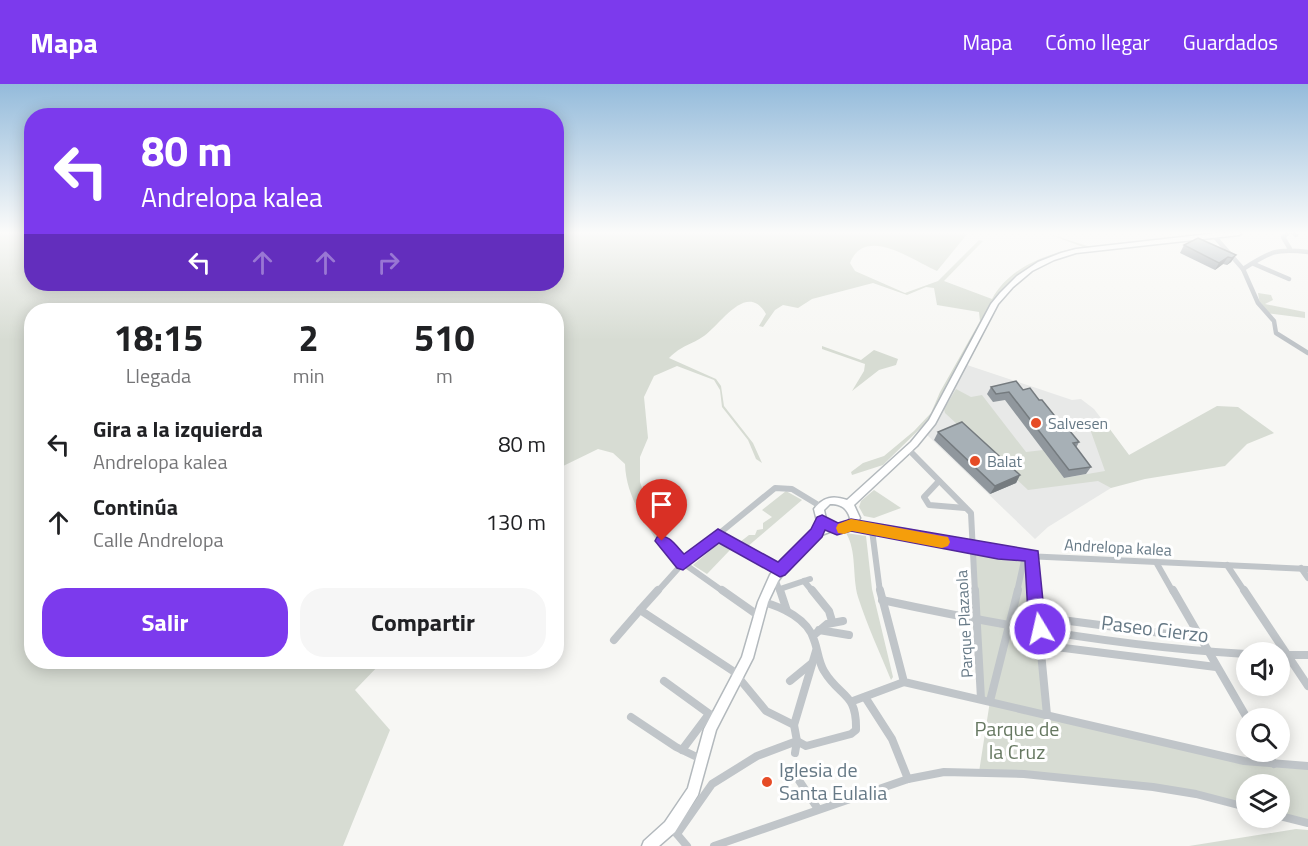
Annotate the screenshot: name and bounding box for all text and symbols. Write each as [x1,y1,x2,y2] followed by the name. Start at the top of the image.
[30,21,98,64] text: Mapa
[963,26,1012,58] text: Mapa
[1045,26,1150,58] text: Cómo llegar
[1183,26,1278,58] text: Guardados
[141,118,233,182] text: 80 m
[42,132,120,210] icon: left
[141,176,323,217] text: Andrelopa kalea
[183,246,216,279] icon: left
[246,246,279,279] icon: ahead
[309,246,342,279] icon: ahead
[372,246,405,279] icon: right
[113,310,203,365] text: 18:15
[299,310,319,365] text: 2
[414,310,475,365] text: 510
[126,360,191,391] text: Llegada
[293,360,325,391] text: min
[436,360,453,391] text: m
[1048,411,1108,435] place label: Salvesen
[93,412,263,446] text: Gira a la izquierda
[1029,416,1043,430] marker: Salvesen
[498,427,546,461] text: 80 m
[42,428,75,461] icon: left
[93,446,227,477] text: Andrelopa kalea
[987,449,1023,473] place label: Balat
[968,454,982,468] marker: Balat
[636,479,687,541] pin
[645,488,678,521] icon: arrive
[93,490,178,524] text: Continúa
[486,505,546,539] text: 130 m
[42,506,75,539] icon: ahead
[93,524,223,555] text: Calle Andrelopa
[1064,532,1172,562] street label: Andrelopa kalea
[949,569,979,679] street label: Parque Plazaola
[42,588,288,657] button: Salir
[300,588,546,657] button: Compartir
[1008,597,1072,661] position arrow
[1100,607,1211,650] street label: Paseo Cierzo
[1236,642,1290,828] map controls
[1236,642,1290,696] button: sound
[1236,708,1290,762] button: search
[975,713,1059,767] park label: Parque de la Cruz
[779,754,887,808] place label: Iglesia de Santa Eulalia
[1236,774,1290,828] button: layers
[760,775,774,789] marker: Iglesia de Santa Eulalia

